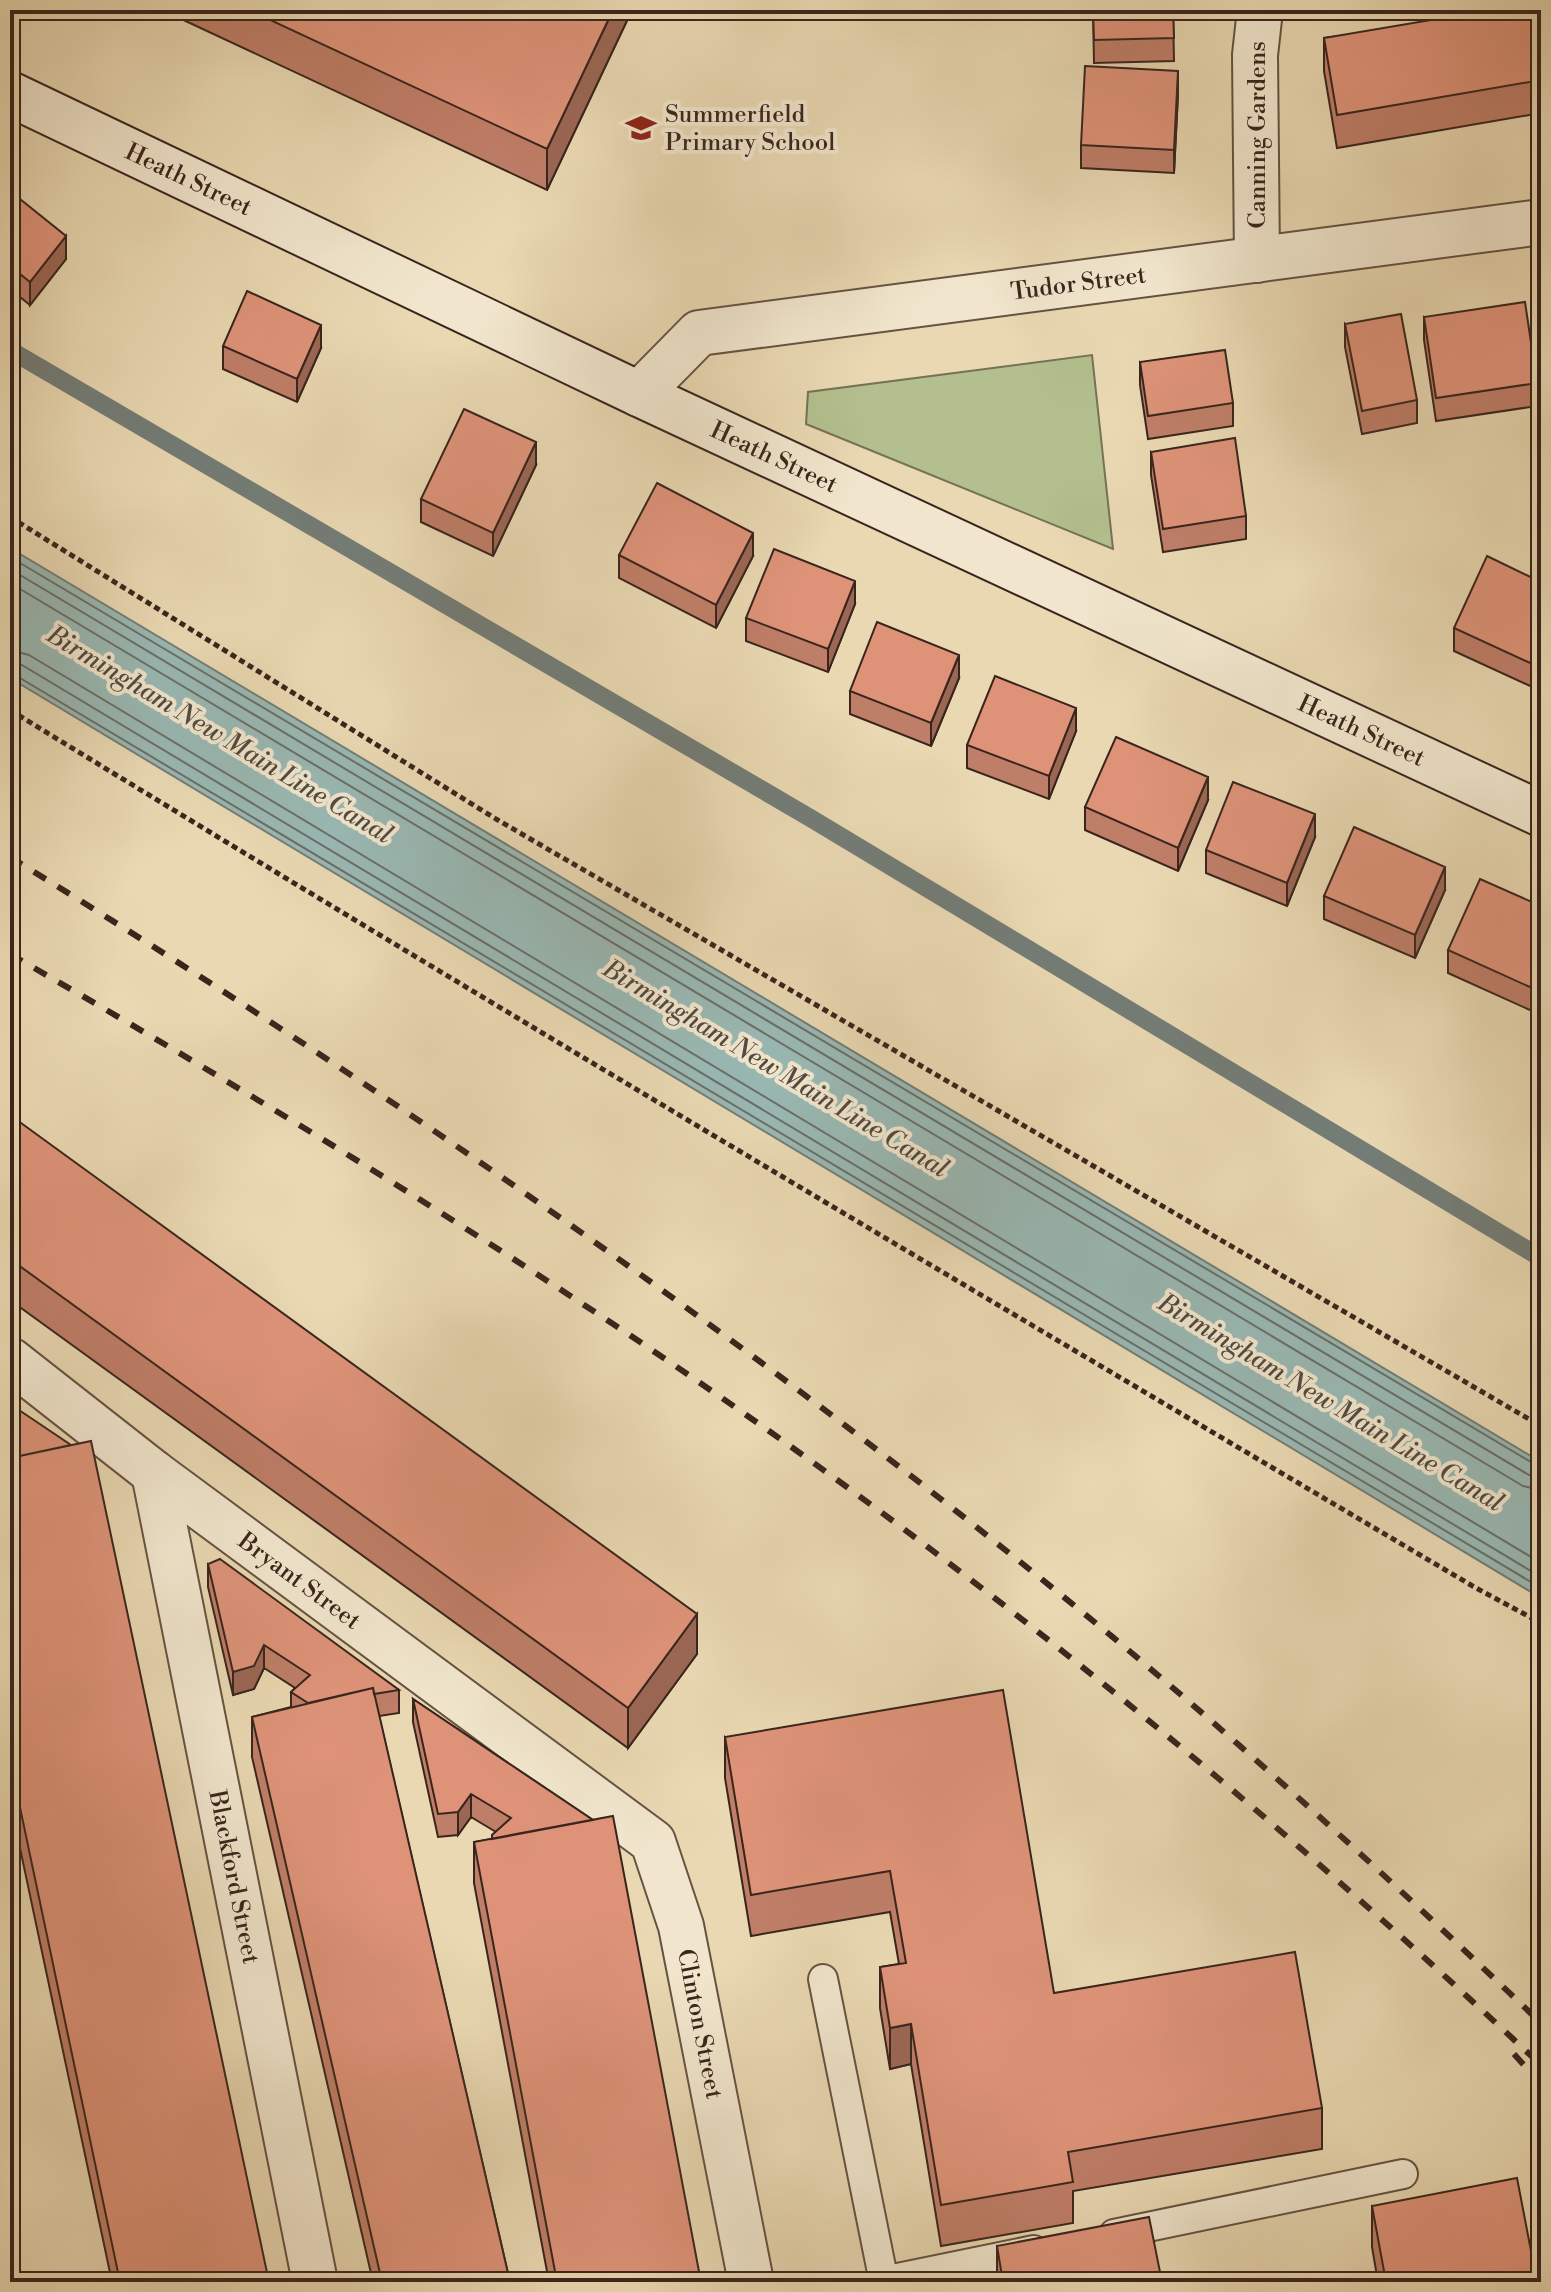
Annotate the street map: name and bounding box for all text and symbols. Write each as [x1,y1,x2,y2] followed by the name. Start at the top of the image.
[1243,41,1273,229] street label: Canning Gardens
[665,100,835,158] place label: Summerfield Primary School
[624,111,658,145] school or university icon: Summerfield Primary School
[120,137,257,223] street label: Heath Street
[1009,260,1148,308] street label: Tudor Street
[705,415,843,501] street label: Heath Street
[40,618,399,851] water label: Birmingham New Main Line Canal
[1293,689,1430,774] street label: Heath Street
[596,952,955,1185] water label: Birmingham New Main Line Canal
[1151,1286,1510,1519] water label: Birmingham New Main Line Canal
[231,1526,366,1637] street label: Bryant Street
[201,1787,265,1967] street label: Blackford Street
[670,1947,729,2102] street label: Clinton Street

